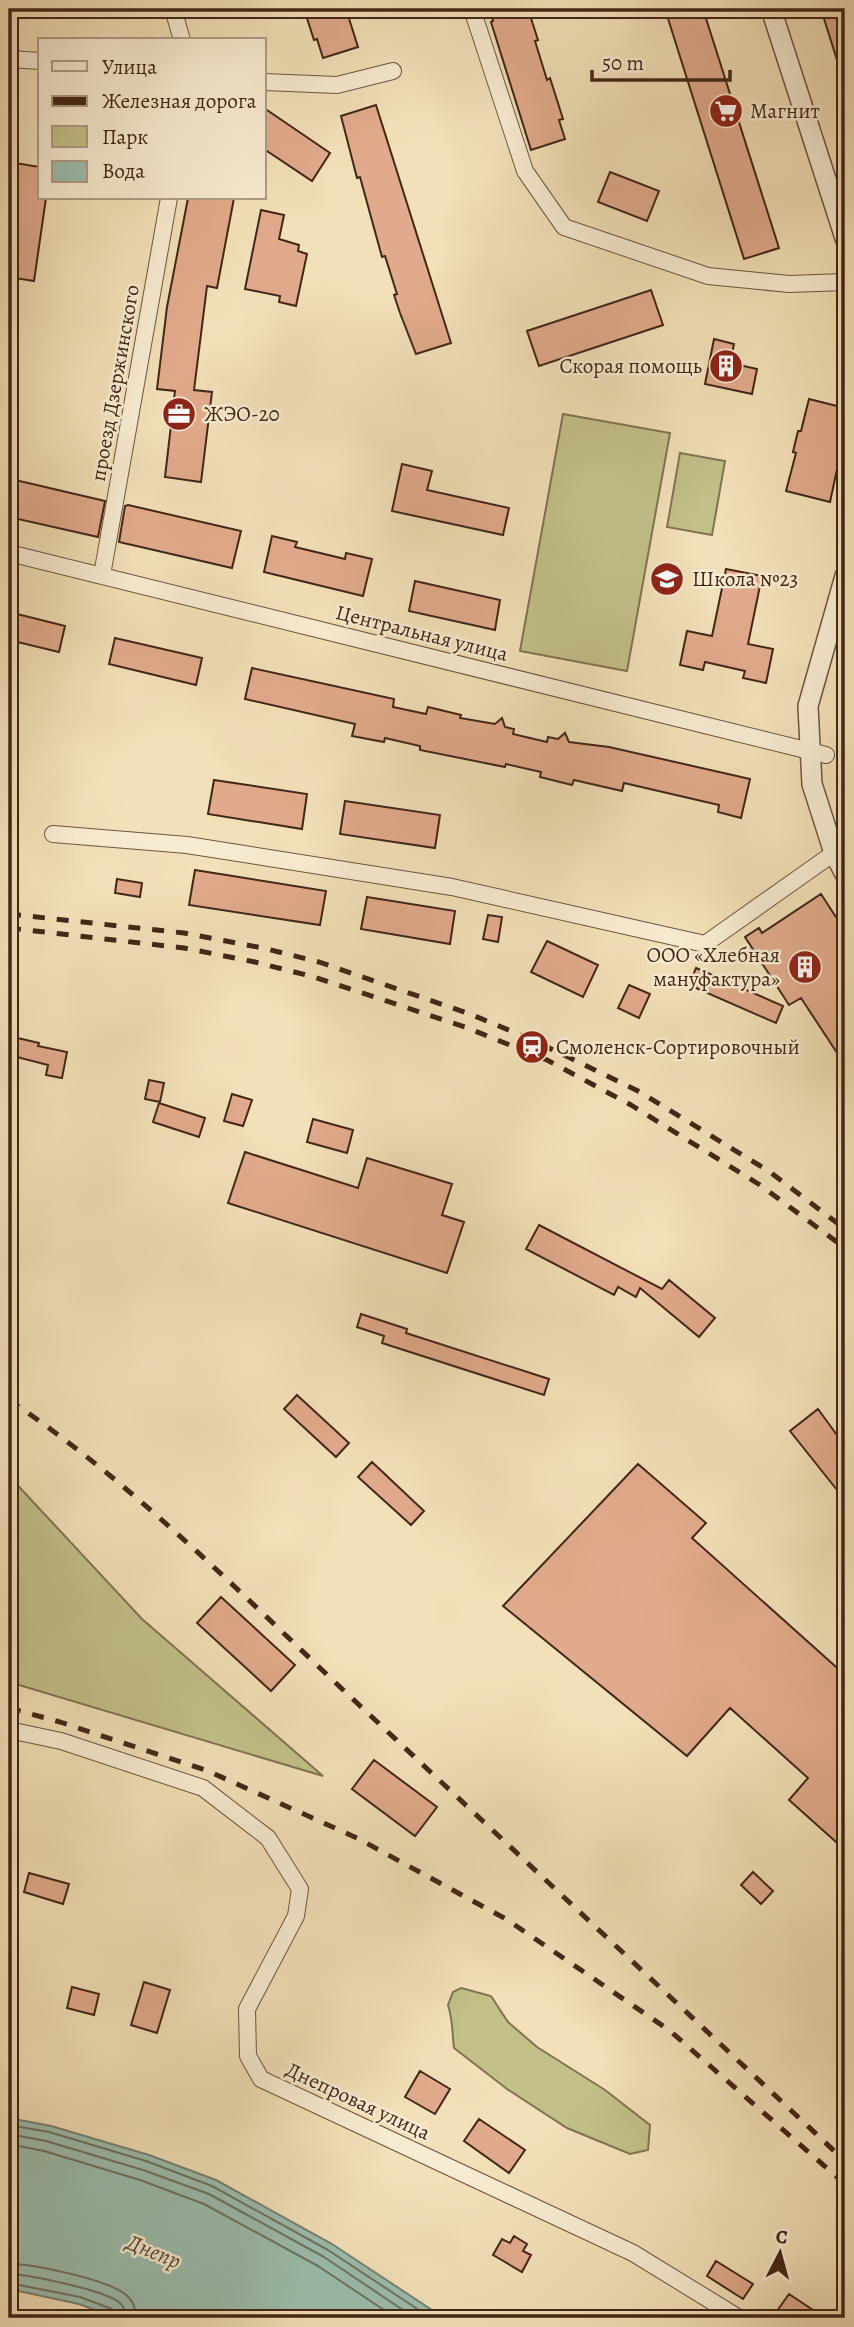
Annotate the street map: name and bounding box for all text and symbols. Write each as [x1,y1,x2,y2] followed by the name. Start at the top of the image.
[38,38,266,200] legend
[592,38,730,82] scale bar
[602,49,644,77] text: 50 m
[102,53,157,81] text: Улица
[102,87,257,115] text: Железная дорога
[707,92,745,130] supermarket icon: Магнит
[750,97,820,125] place label: Магнит
[102,123,148,151] text: Парк
[102,157,145,185] text: Вода
[84,282,146,484] street label: проезд Дзержинского
[707,347,745,385] building icon: Скорая помощь
[559,352,702,380] place label: Скорая помощь
[160,395,198,433] office icon: ЖЭО-20
[204,400,280,428] place label: ЖЭО-20
[648,560,686,598] school or university icon: Школа №23
[692,565,798,593] place label: Школа №23
[333,598,511,668] street label: Центральная улица
[646,941,780,993] place label: ООО «Хлебная мануфактура»
[786,948,824,986] building icon: ООО «Хлебная мануфактура»
[513,1028,551,1066] station icon: Смоленск-Сортировочный
[556,1033,800,1061] place label: Смоленск-Сортировочный
[281,2055,435,2147] street label: Днепровая улица
[746,2218,816,2288] north arrow
[774,2224,789,2251] text: С
[120,2226,186,2276] water label: Днепр

